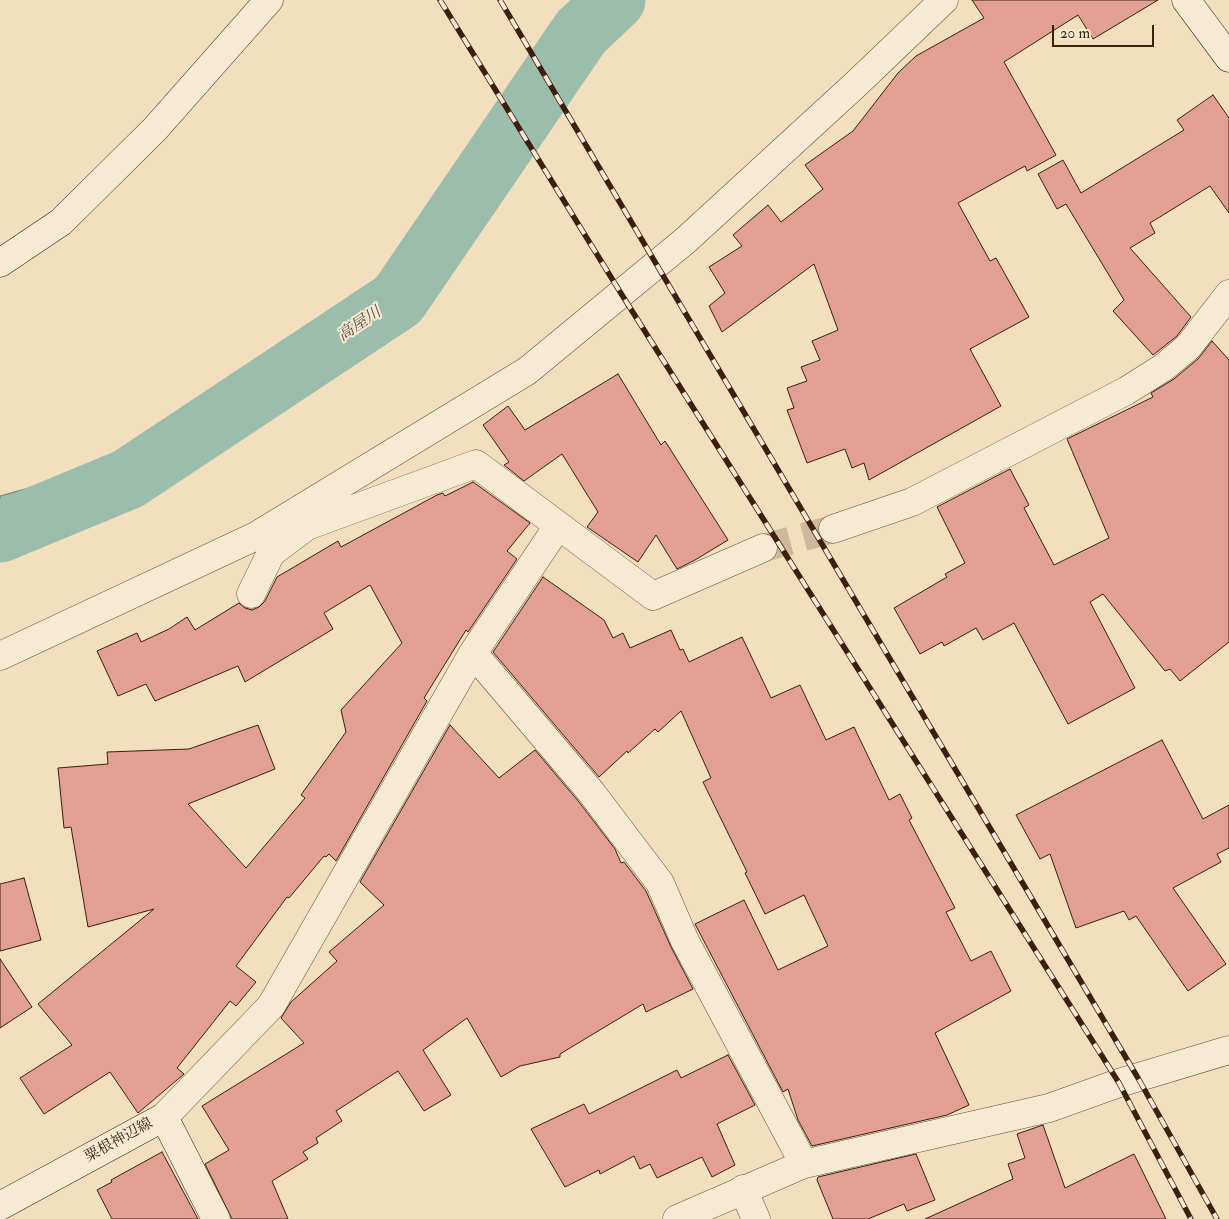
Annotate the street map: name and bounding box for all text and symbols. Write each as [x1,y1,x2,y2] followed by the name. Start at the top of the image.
[1054,15,1156,47] scale bar
[1060,24,1090,43] text: 20 m
[335,304,385,346] water label: 高屋川
[82,1115,156,1167] street label: 粟根神辺線

